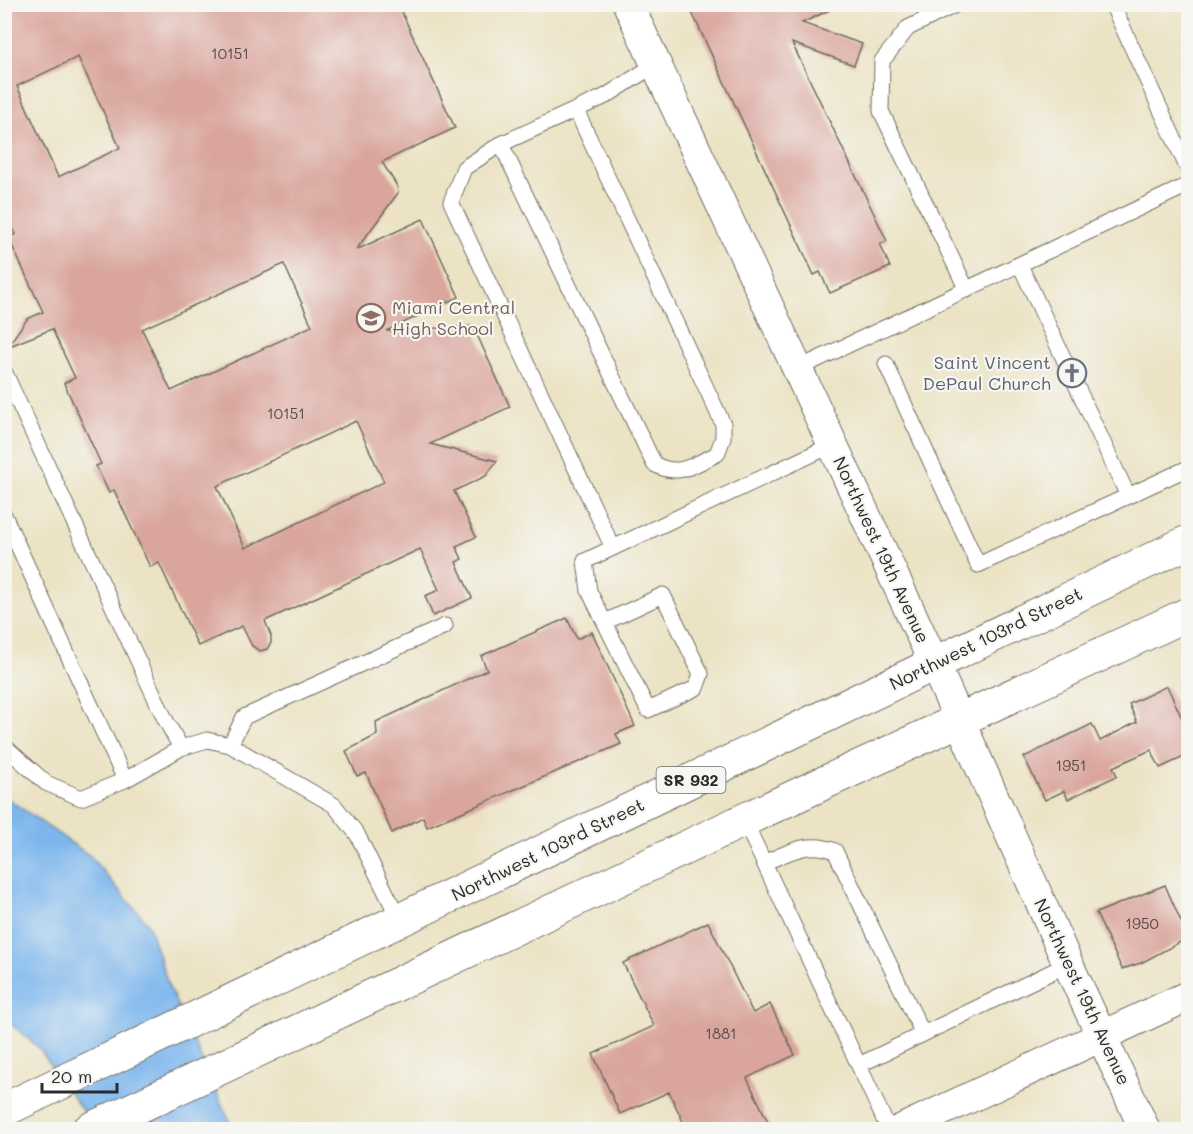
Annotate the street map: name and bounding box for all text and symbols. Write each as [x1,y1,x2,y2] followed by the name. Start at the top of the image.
[211,43,249,63] house number: 10151
[392,295,515,340] place label: Miami Central High School
[355,302,387,334] school or university icon: Miami Central High School
[923,350,1051,395] place label: Saint Vincent DePaul Church
[1056,357,1088,389] church icon: Saint Vincent DePaul Church
[267,403,305,423] house number: 10151
[828,452,936,647] street label: Northwest 19th Avenue
[885,581,1086,695] street label: Northwest 103rd Street
[1055,755,1087,775] house number: 1951
[656,767,726,793] road number: SR 932
[447,792,648,906] street label: Northwest 103rd Street
[1029,894,1137,1089] street label: Northwest 19th Avenue
[1125,913,1159,933] house number: 1950
[705,1023,737,1043] house number: 1881
[42,1056,117,1094] scale bar
[51,1064,92,1088] text: 20 m

